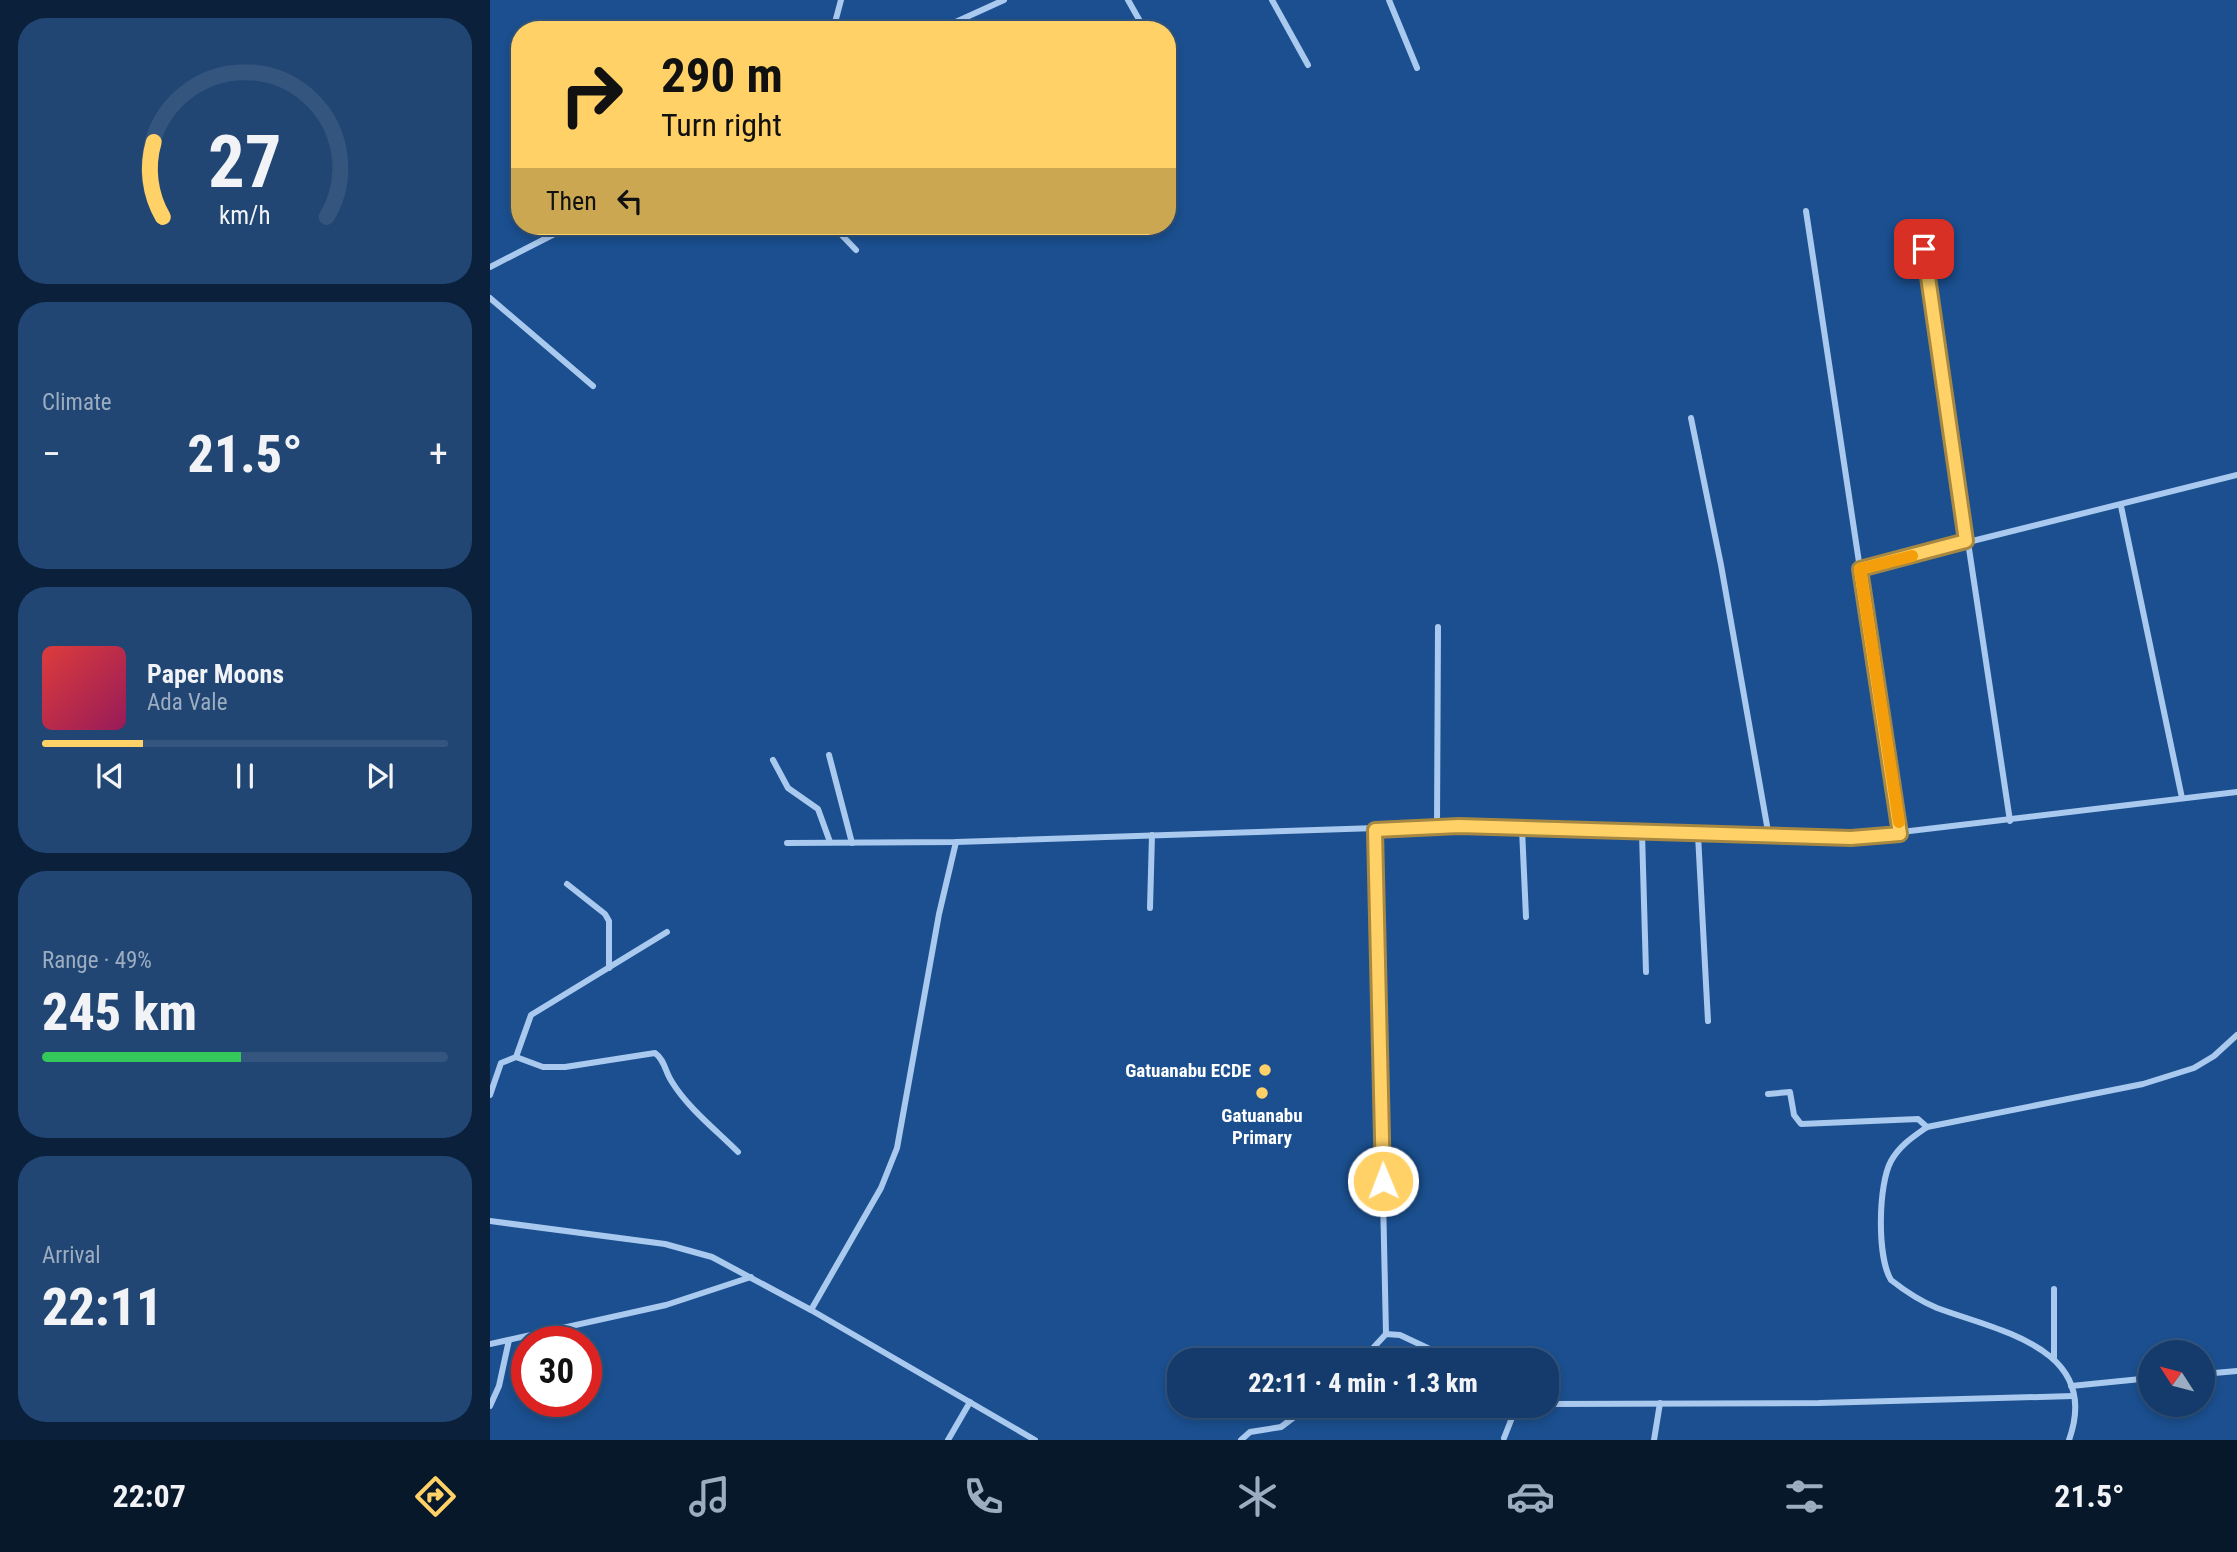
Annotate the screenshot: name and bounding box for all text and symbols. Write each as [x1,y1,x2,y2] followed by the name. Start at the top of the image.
[661,47,783,104] text: 290 m
[546,49,637,140] icon: right
[661,106,782,144] text: Turn right
[208,120,282,206] text: 27
[611,182,649,220] icon: left
[546,186,597,216] text: Then
[219,201,271,230] text: km/h
[1894,219,1954,279] pin
[1905,230,1943,268] icon: arrive
[42,389,112,416] text: Climate
[187,424,303,485] text: 21.5°
[42,432,61,476] text: −
[429,432,448,476] text: +
[147,659,284,689] text: Paper Moons
[147,689,227,716] text: Ada Vale
[91,757,129,795] icon: previous
[226,757,264,795] icon: pause
[361,757,399,795] icon: next
[42,947,152,974] text: Range · 49%
[42,982,197,1043] text: 245 km
[1125,1059,1251,1082] place label: Gatuanabu ECDE
[1257,1062,1273,1078] marker: Gatuanabu ECDE
[1254,1085,1270,1101] marker: Gatuanabu Primary
[1221,1104,1303,1149] place label: Gatuanabu Primary
[1346,1144,1420,1218] position arrow
[42,1242,101,1269] text: Arrival
[42,1277,162,1338] text: 22:11
[511,1326,602,1417] speed limit sign: 30
[2138,1340,2216,1418] north arrow
[2138,1340,2215,1417] map controls
[1248,1368,1478,1398] text: 22:11 · 4 min · 1.3 km
[411,1472,460,1521] icon: directions
[685,1472,734,1521] icon: music
[959,1472,1008,1521] icon: phone
[1233,1472,1282,1521] icon: climate
[1506,1472,1555,1521] icon: car
[1780,1472,1829,1521] icon: filters
[112,1477,186,1515] text: 22:07
[2054,1477,2124,1515] text: 21.5°

